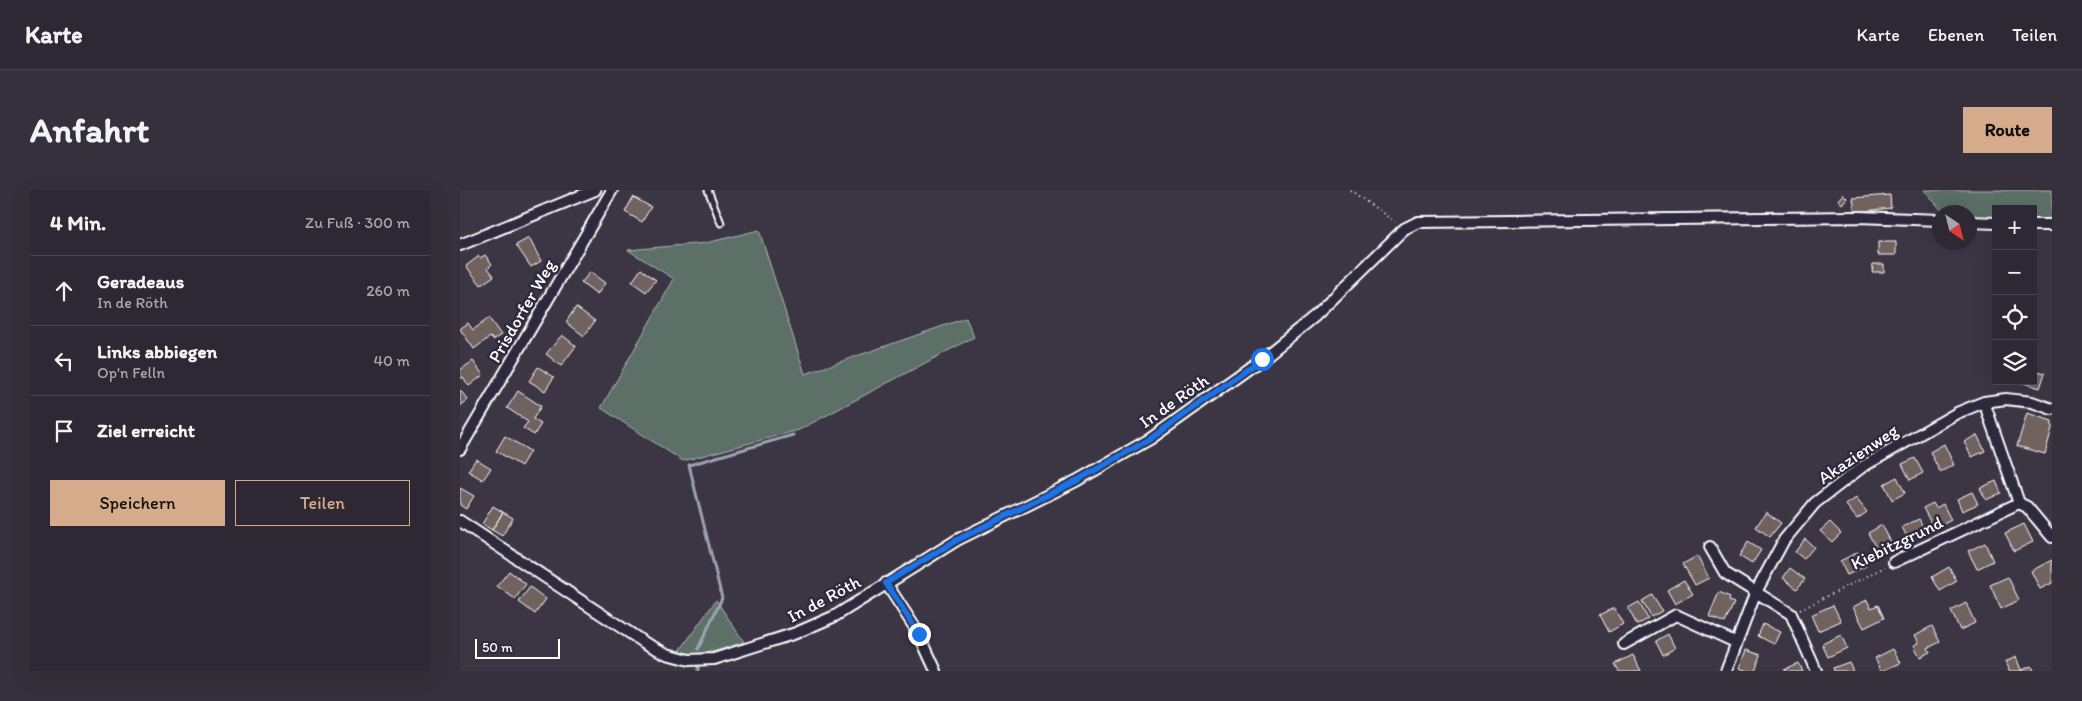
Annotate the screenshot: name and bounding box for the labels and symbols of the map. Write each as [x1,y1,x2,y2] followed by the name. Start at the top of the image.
[1932,205,1977,250] north arrow
[484,255,561,366] street label: Prisdorfer Weg
[1251,348,1274,371] route start
[1135,369,1213,433] street label: In de Röth
[1814,419,1903,489] street label: Akazienweg
[1847,511,1947,575] street label: Kiebitzgrund
[784,570,865,627] street label: In de Röth
[908,623,931,646] route end
[475,636,560,659] scale bar

